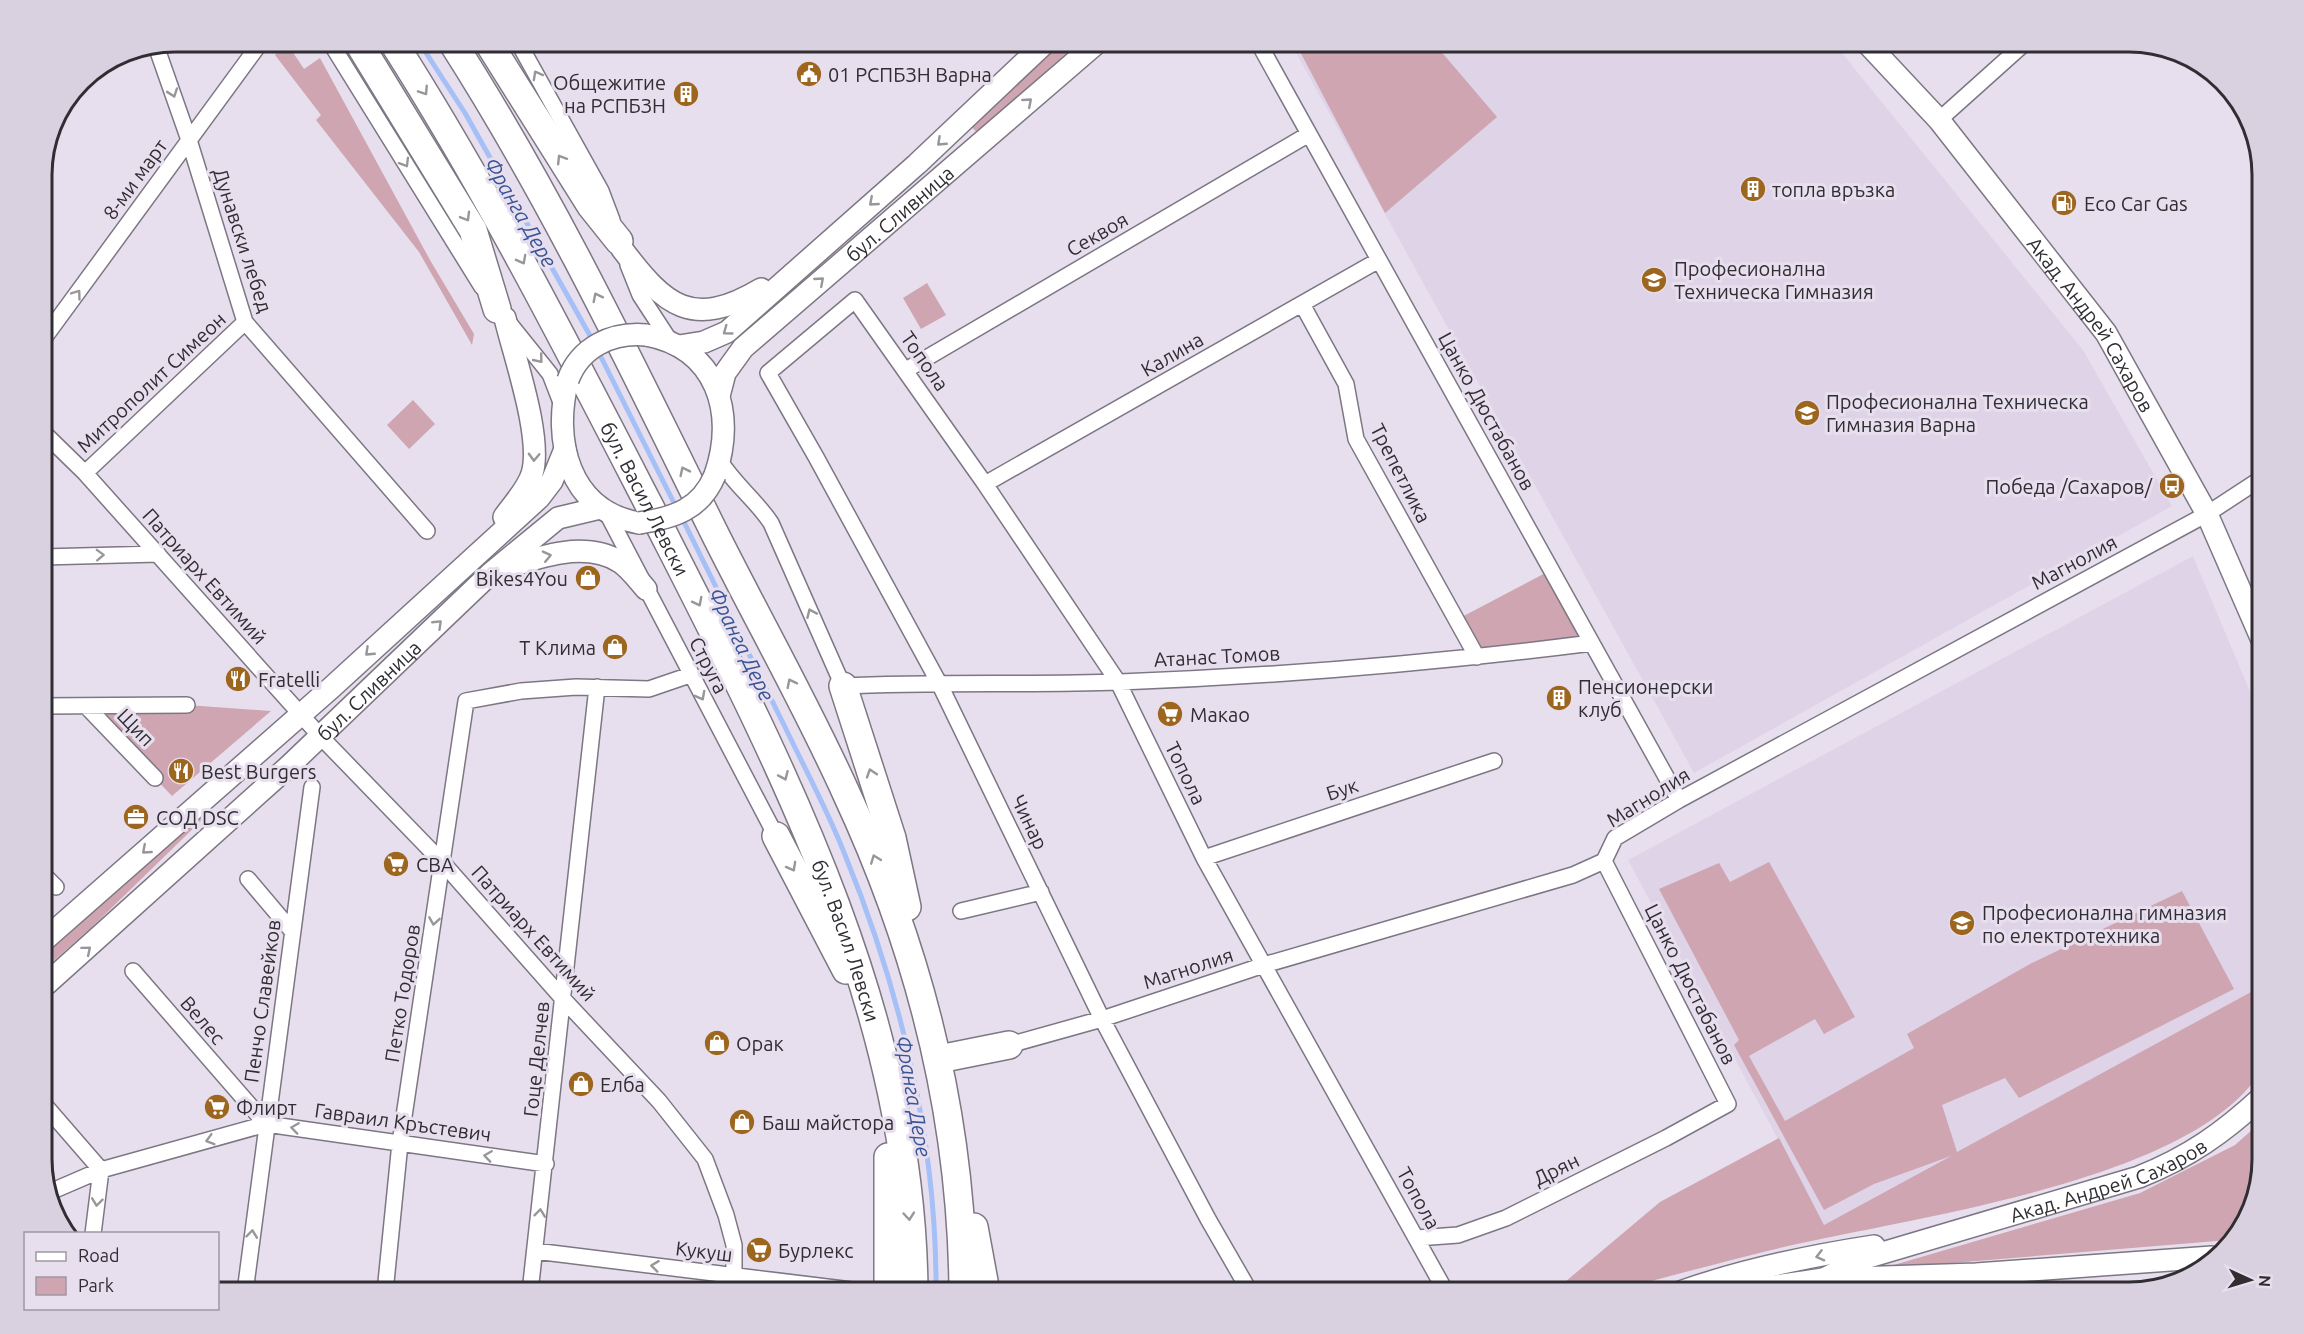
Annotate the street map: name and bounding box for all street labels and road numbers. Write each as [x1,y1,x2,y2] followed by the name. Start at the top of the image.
[98,134,172,224] street label: 8-ми март
[841,160,958,266] street label: бул. Сливница
[209,165,277,315] street label: Дунавски лебед
[1062,207,1132,261] street label: Секвоя
[2023,232,2159,416] street label: Акад. Андрей Сахаров
[72,307,230,457] street label: Митрополит Симеон
[896,327,954,395] street label: Топола
[1137,327,1207,381] street label: Калина
[1434,328,1540,494] street label: Цанко Дюстабанов
[596,418,695,579] street label: бул. Васил Левски
[1366,420,1436,526] street label: Трепетлика
[138,504,272,648] street label: Патриарх Евтимий
[2027,530,2121,594] street label: Магнолия
[685,633,733,697] street label: Струга
[312,635,425,745] street label: бул. Сливница
[1153,641,1281,671] street label: Атанас Томов
[113,704,159,750] street label: Щип
[1161,738,1211,808] street label: Топола
[1602,762,1694,832] street label: Магнолия
[1323,773,1361,805] street label: Бук
[1007,791,1053,853] street label: Чинар
[808,856,885,1024] street label: бул. Васил Левски
[467,861,601,1005] street label: Патриарх Евтимий
[1641,900,1741,1068] street label: Цанко Дюстабанов
[239,918,285,1084] street label: Пенчо Славейков
[380,922,424,1064] street label: Петко Тодоров
[1140,943,1236,993] street label: Магнолия
[176,991,230,1049] street label: Велес
[518,1000,554,1118] street label: Гоце Делчев
[313,1098,493,1146] street label: Гавраил Кръстевич
[2007,1133,2211,1226] street label: Акад. Андрей Сахаров
[1529,1148,1583,1190] street label: Дрян
[1393,1163,1445,1233] street label: Топола
[674,1236,734,1266] street label: Кукуш

